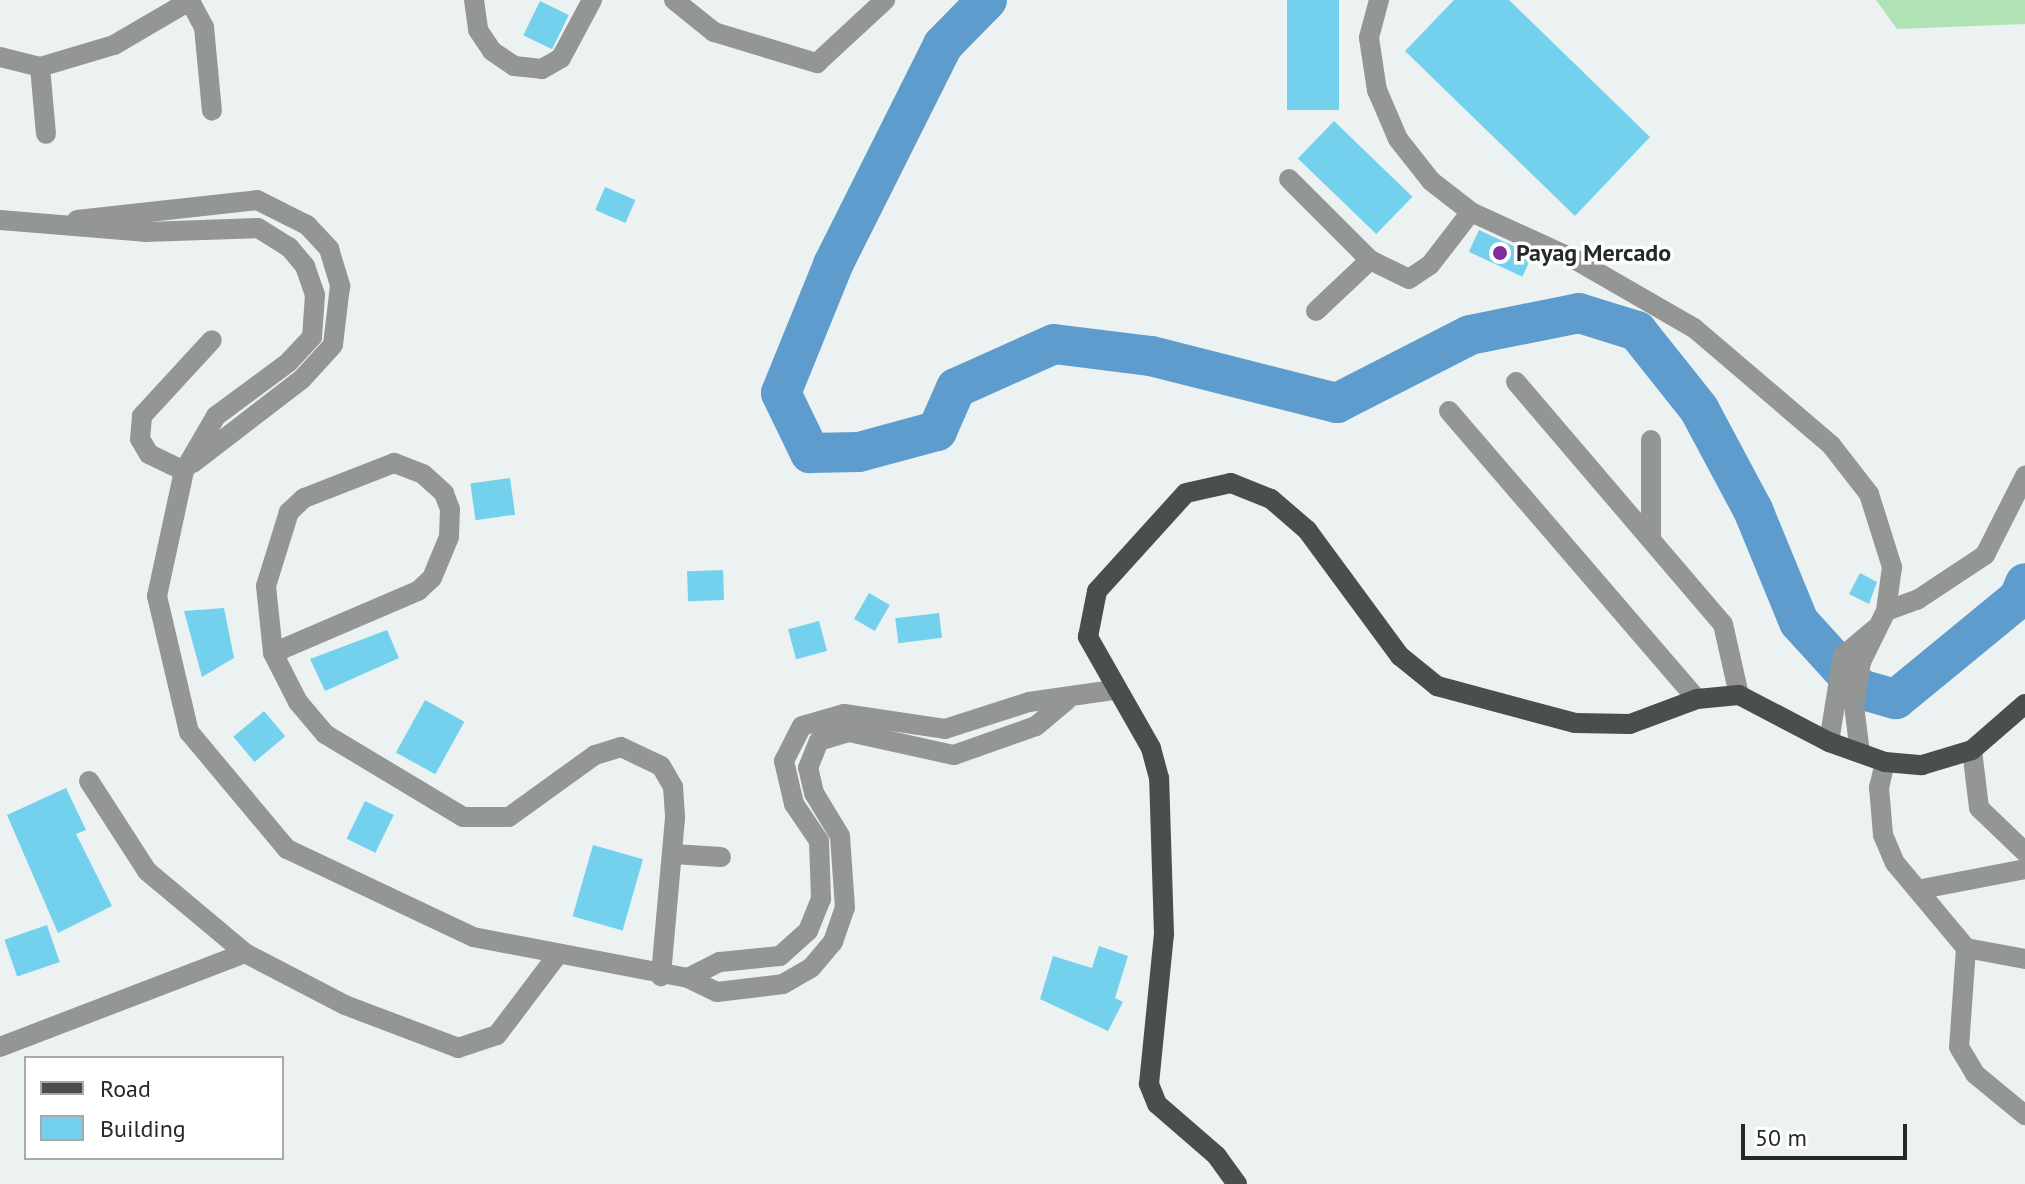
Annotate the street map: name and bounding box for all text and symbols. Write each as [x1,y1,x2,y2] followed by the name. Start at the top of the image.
[1516,239,1671,267] place label: Payag Mercado
[1491,244,1509,262] marker: Payag Mercado
[24,1056,284,1160] legend
[100,1073,151,1104] text: Road
[1745,1108,1911,1158] scale bar
[100,1113,186,1144] text: Building
[1755,1122,1807,1153] text: 50 m

